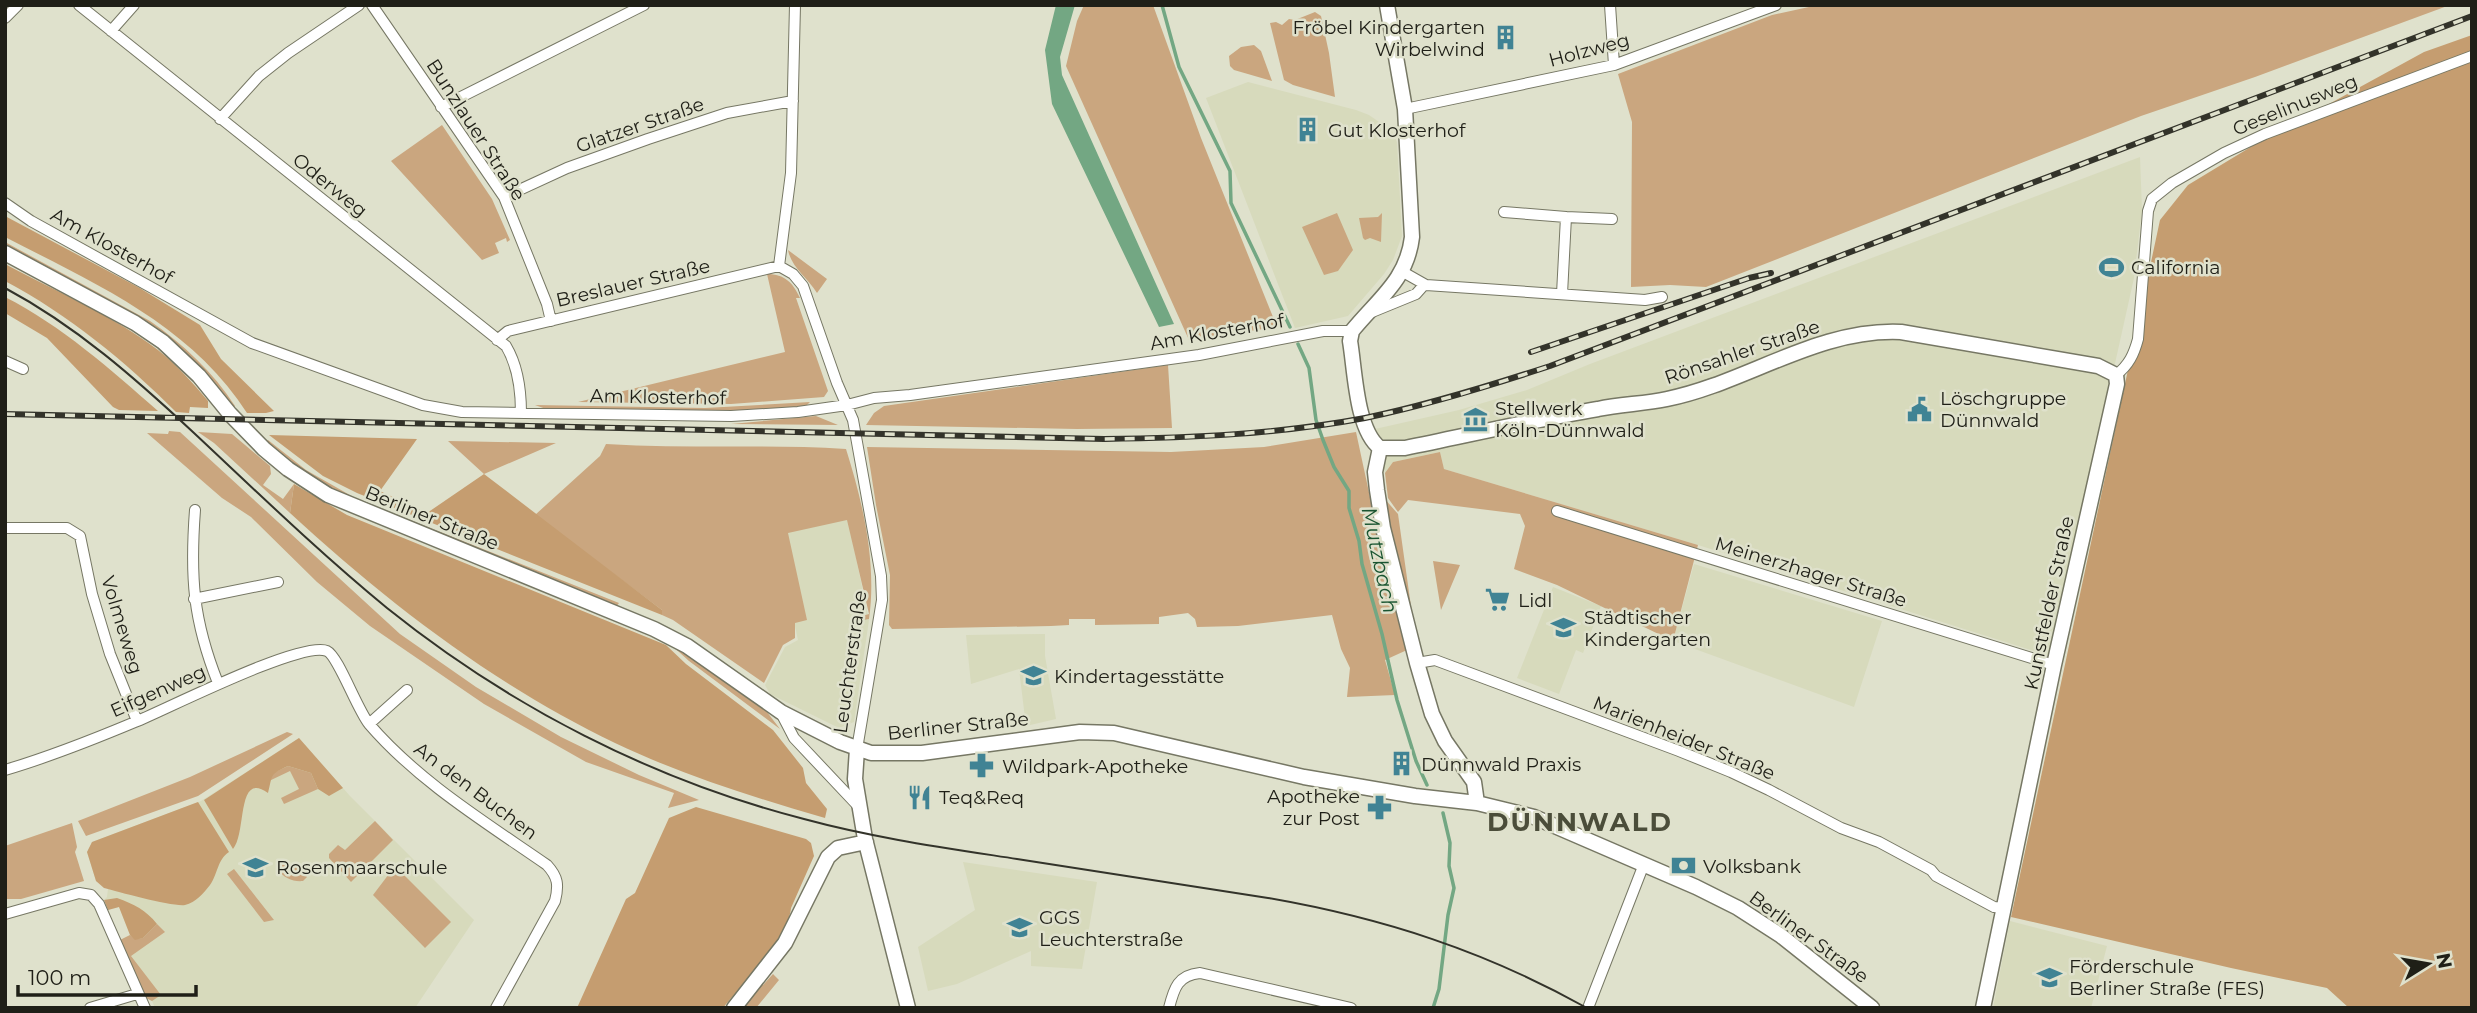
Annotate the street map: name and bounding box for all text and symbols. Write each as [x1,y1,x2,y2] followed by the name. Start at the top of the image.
[1292,16,1485,61] place label: Fröbel Kindergarten Wirbelwind
[1491,24,1519,52] building icon: Fröbel Kindergarten Wirbelwind
[1546,28,1632,72] street label: Holzweg
[422,55,530,205] street label: Bunzlauer Straße
[2229,69,2361,141] street label: Geselinusweg
[573,92,707,158] street label: Glatzer Straße
[1294,116,1322,144] building icon: Gut Klosterhof
[1328,119,1467,142] place label: Gut Klosterhof
[288,148,372,222] street label: Oderweg
[47,203,178,290] street label: Am Klosterhof
[2097,253,2125,281] sports icon: California
[554,254,712,312] street label: Breslauer Straße
[2131,256,2221,279] place label: California
[1148,309,1288,355] street label: Am Klosterhof
[1661,315,1823,389] street label: Rönsahler Straße
[590,384,728,410] street label: Am Klosterhof
[1940,387,2066,432] place label: Löschgruppe Dünnwald
[1906,395,1934,423] public building icon: Löschgruppe Dünnwald
[1495,397,1645,442] place label: Stellwerk Köln-Dünnwald
[1461,405,1489,433] museum icon: Stellwerk Köln-Dünnwald
[362,481,502,555] street label: Berliner Straße
[1357,505,1403,615] water label: Mutzbach
[2019,514,2079,692] street label: Kunstfelder Straße
[1712,532,1910,612] street label: Meinerzhager Straße
[96,573,148,677] street label: Volmeweg
[1484,586,1512,614] supermarket icon: Lidl
[829,589,871,735] street label: Leuchterstraße
[1518,589,1552,612] place label: Lidl
[1584,606,1711,651] place label: Städtischer Kindergarten
[1550,614,1578,642] school or university icon: Städtischer Kindergarten
[107,660,209,722] street label: Eifgenweg
[1020,662,1048,690] school or university icon: Kindertagesstätte
[1054,665,1224,688] place label: Kindertagesstätte
[1590,691,1778,785] street label: Marienheider Straße
[886,707,1030,745] street label: Berliner Straße
[410,737,542,845] street label: An den Buchen
[1387,750,1415,778] building icon: Dünnwald Praxis
[968,752,996,780] pharmacy icon: Wildpark-Apotheke
[1421,753,1581,776] place label: Dünnwald Praxis
[1002,755,1188,778] place label: Wildpark-Apotheke
[905,783,933,811] restaurant icon: Teq&Req
[1267,785,1360,830] place label: Apotheke zur Post
[939,786,1024,809] place label: Teq&Req
[1366,793,1394,821] pharmacy icon: Apotheke zur Post
[1487,806,1673,838] district label: DÜNNWALD
[1669,852,1697,880] bank icon: Volksbank
[242,853,270,881] school or university icon: Rosenmaarschule
[1703,855,1801,878] place label: Volksbank
[276,856,447,879] place label: Rosenmaarschule
[1745,886,1873,988] street label: Berliner Straße
[1039,906,1183,951] place label: GGS Leuchterstraße
[1005,914,1033,942] school or university icon: GGS Leuchterstraße
[2393,929,2463,999] north arrow
[2431,951,2457,971] text: N
[18,954,196,998] scale bar
[2069,955,2265,1000] place label: Förderschule Berliner Straße (FES)
[2035,963,2063,991] school or university icon: Förderschule Berliner Straße (FES)
[28,965,91,990] text: 100 m

